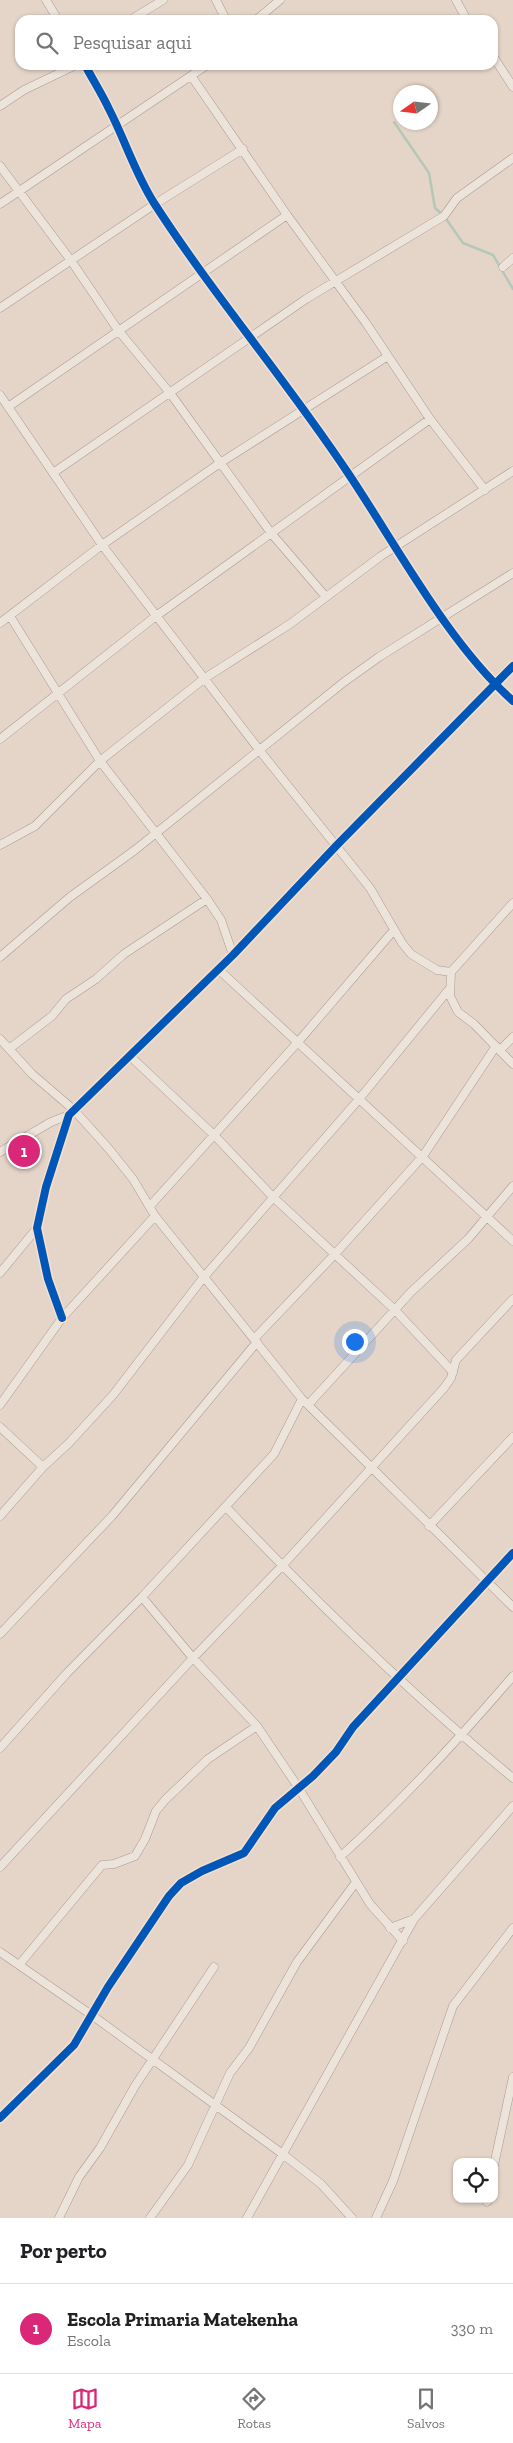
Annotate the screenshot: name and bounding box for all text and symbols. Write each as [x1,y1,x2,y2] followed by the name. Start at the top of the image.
[15,15,498,70] search box
[33,29,61,57] icon: search
[73,31,192,54] text: Pesquisar aqui
[393,85,438,130] north arrow
[8,1132,40,1170] pin: 1
[342,1329,368,1355] your location
[453,2158,498,2203] map controls
[453,2158,498,2203] button: locate
[20,2238,107,2263] text: Por perto
[67,2308,298,2331] text: Escola Primaria Matekenha
[33,2319,39,2338] text: 1
[451,2319,493,2338] text: 330 m
[67,2331,111,2350] text: Escola
[68,2385,101,2432] tab: Mapa
[237,2385,271,2432] tab: Rotas
[407,2385,445,2432] tab: Salvos

